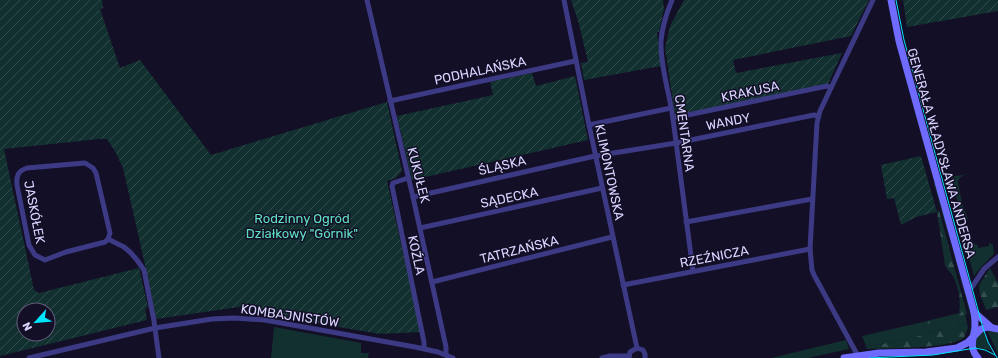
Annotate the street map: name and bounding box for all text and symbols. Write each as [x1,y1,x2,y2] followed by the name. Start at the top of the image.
[904,46,979,260] street label: GENERAŁA WŁADYSŁAWA ANDERSA
[433,53,528,88] street label: PODHALAŃSKA
[720,78,781,105] street label: KRAKUSA
[672,94,697,173] street label: CMENTARNA
[705,110,752,133] street label: WANDY
[592,123,627,222] street label: KLIMONTOWSKA
[404,146,433,205] street label: KUKUŁEK
[477,153,528,178] street label: ŚLĄSKA
[21,179,48,245] street label: JASKÓŁEK
[479,184,540,211] street label: SĄDECKA
[246,211,358,241] park label: Rodzinny Ogród Działkowy "Górnik"
[478,232,560,267] street label: TATRZAŃSKA
[405,234,428,276] street label: KOŹLA
[678,242,750,271] street label: RZEŹNICZA
[240,301,340,330] street label: KOMBAJNISTÓW
[16,302,56,342] north arrow
[20,320,35,333] text: N

